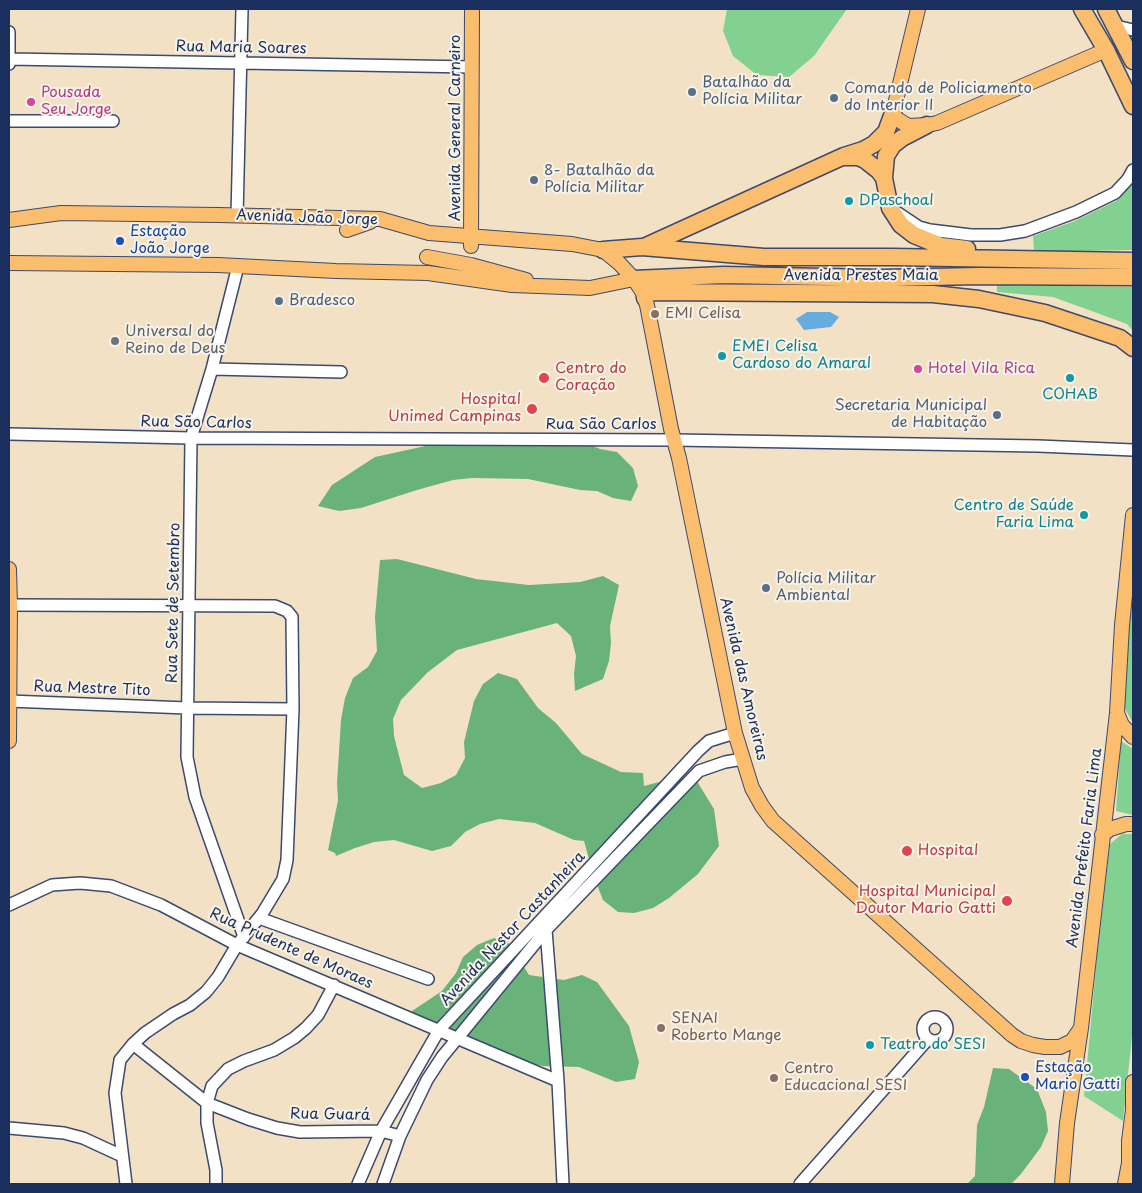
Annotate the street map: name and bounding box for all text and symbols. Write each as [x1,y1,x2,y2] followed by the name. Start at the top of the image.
[447,35,465,221] street label: Avenida General Carneiro
[175,38,307,58] street label: Rua Maria Soares
[702,74,802,109] place label: Batalhão da Polícia Militar
[844,80,1032,115] place label: Comando de Policiamento do Interior II
[41,84,111,119] place label: Pousada Seu Jorge
[686,86,698,98] marker: Batalhão da Polícia Militar
[828,92,840,104] marker: Comando de Policiamento do Interior II
[25,96,37,108] marker: Pousada Seu Jorge
[544,162,654,197] place label: 8- Batalhão da Polícia Militar
[528,174,540,186] marker: 8- Batalhão da Polícia Militar
[859,192,934,210] place label: DPaschoal
[843,195,855,207] marker: DPaschoal
[236,207,378,229] street label: Avenida João Jorge
[130,223,210,258] place label: Estação João Jorge
[114,235,126,247] marker: Estação João Jorge
[783,267,939,285] street label: Avenida Prestes Maia
[289,292,355,310] place label: Bradesco
[273,295,285,307] marker: Bradesco
[665,305,741,323] place label: EMI Celisa
[649,308,661,320] marker: EMI Celisa
[125,323,225,358] place label: Universal do Reino de Deus
[109,335,121,347] marker: Universal do Reino de Deus
[732,338,871,373] place label: EMEI Celisa Cardoso do Amaral
[716,350,728,362] marker: EMEI Celisa Cardoso do Amaral
[555,360,626,395] place label: Centro do Coração
[928,360,1035,378] place label: Hotel Vila Rica
[912,363,924,375] marker: Hotel Vila Rica
[537,371,551,385] marker: Centro do Coração
[1064,372,1076,384] marker: COHAB
[1042,386,1098,404] place label: COHAB
[388,391,521,426] place label: Hospital Unimed Campinas
[835,397,987,432] place label: Secretaria Municipal de Habitação
[525,402,539,416] marker: Hospital Unimed Campinas
[991,409,1003,421] marker: Secretaria Municipal de Habitação
[140,413,252,433] street label: Rua São Carlos
[545,416,657,434] street label: Rua São Carlos
[953,497,1074,532] place label: Centro de Saúde Faria Lima
[1078,509,1090,521] marker: Centro de Saúde Faria Lima
[164,522,184,684] street label: Rua Sete de Setembro
[776,570,876,605] place label: Polícia Militar Ambiental
[760,582,772,594] marker: Polícia Militar Ambiental
[715,596,771,762] street label: Avenida das Amoreiras
[33,678,151,700] street label: Rua Mestre Tito
[1064,747,1106,949] street label: Avenida Prefeito Faria Lima
[918,842,978,860] place label: Hospital
[900,844,914,858] marker: Hospital
[437,848,589,1010] street label: Avenida Nestor Castanheira
[855,883,996,918] place label: Hospital Municipal Doutor Mario Gatti
[1000,894,1014,908] marker: Hospital Municipal Doutor Mario Gatti
[207,905,375,993] street label: Rua Prudente de Moraes
[671,1010,782,1045] place label: SENAI Roberto Mange
[655,1022,667,1034] marker: SENAI Roberto Mange
[880,1036,986,1054] place label: Teatro do SESI
[864,1039,876,1051] marker: Teatro do SESI
[1035,1059,1120,1094] place label: Estação Mario Gatti
[784,1060,907,1095] place label: Centro Educacional SESI
[1019,1071,1031,1083] marker: Estação Mario Gatti
[768,1072,780,1084] marker: Centro Educacional SESI
[290,1105,370,1125] street label: Rua Guará

